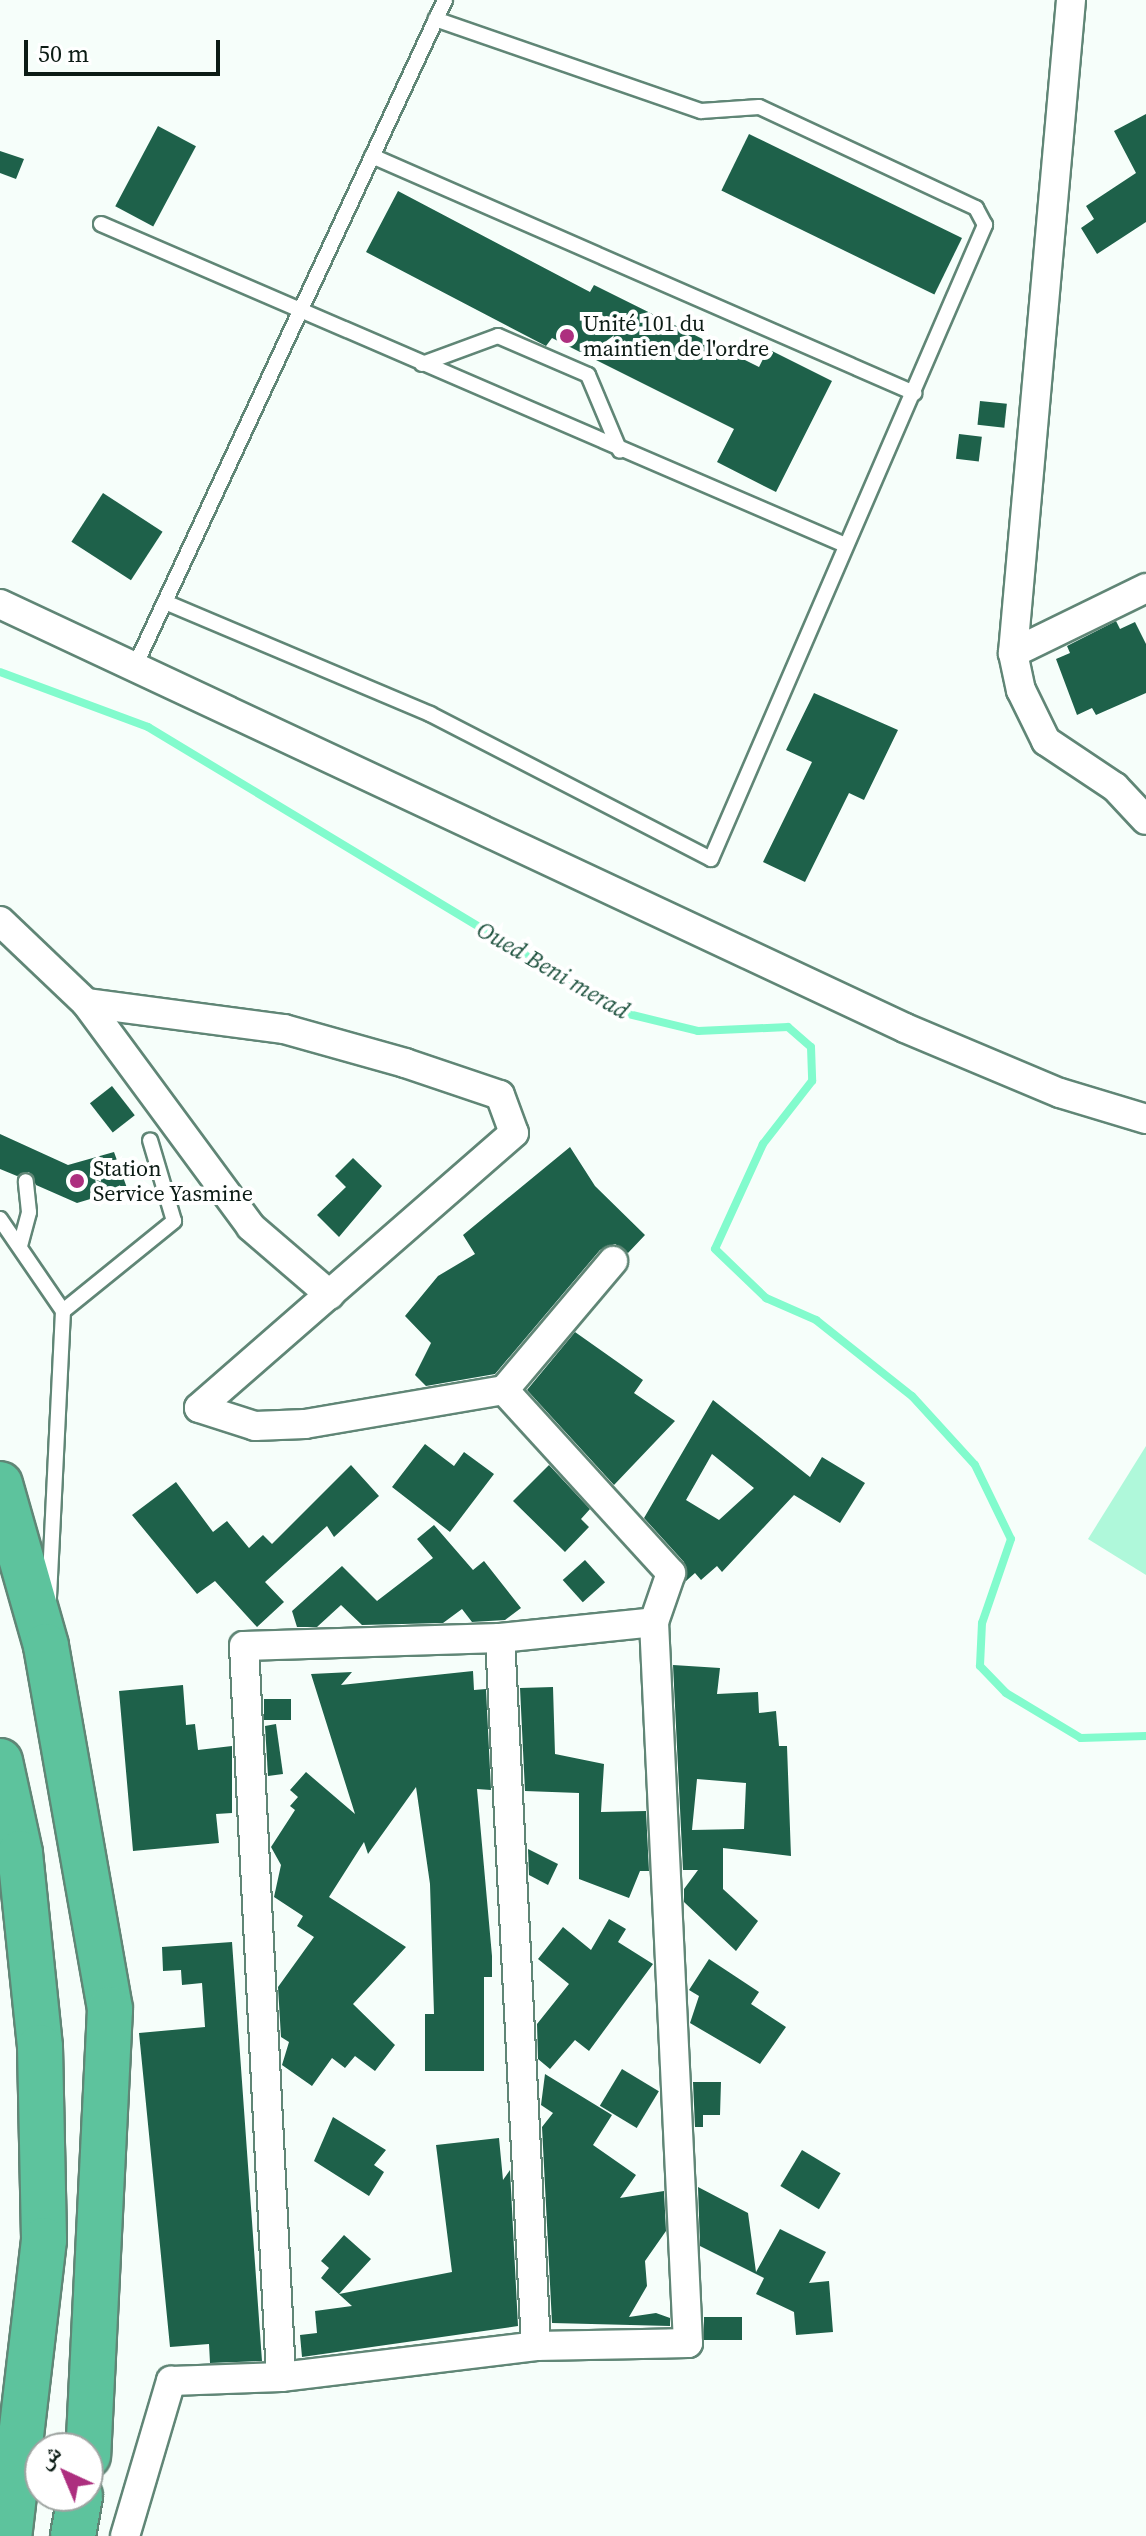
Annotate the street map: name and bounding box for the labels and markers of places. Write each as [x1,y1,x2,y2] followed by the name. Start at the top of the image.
[583,310,769,362] place label: Unité 101 du maintien de l'ordre
[558,327,576,345] marker: Unité 101 du maintien de l'ordre
[93,1155,254,1206] place label: Station Service Yasmine
[68,1172,86,1190] marker: Station Service Yasmine

